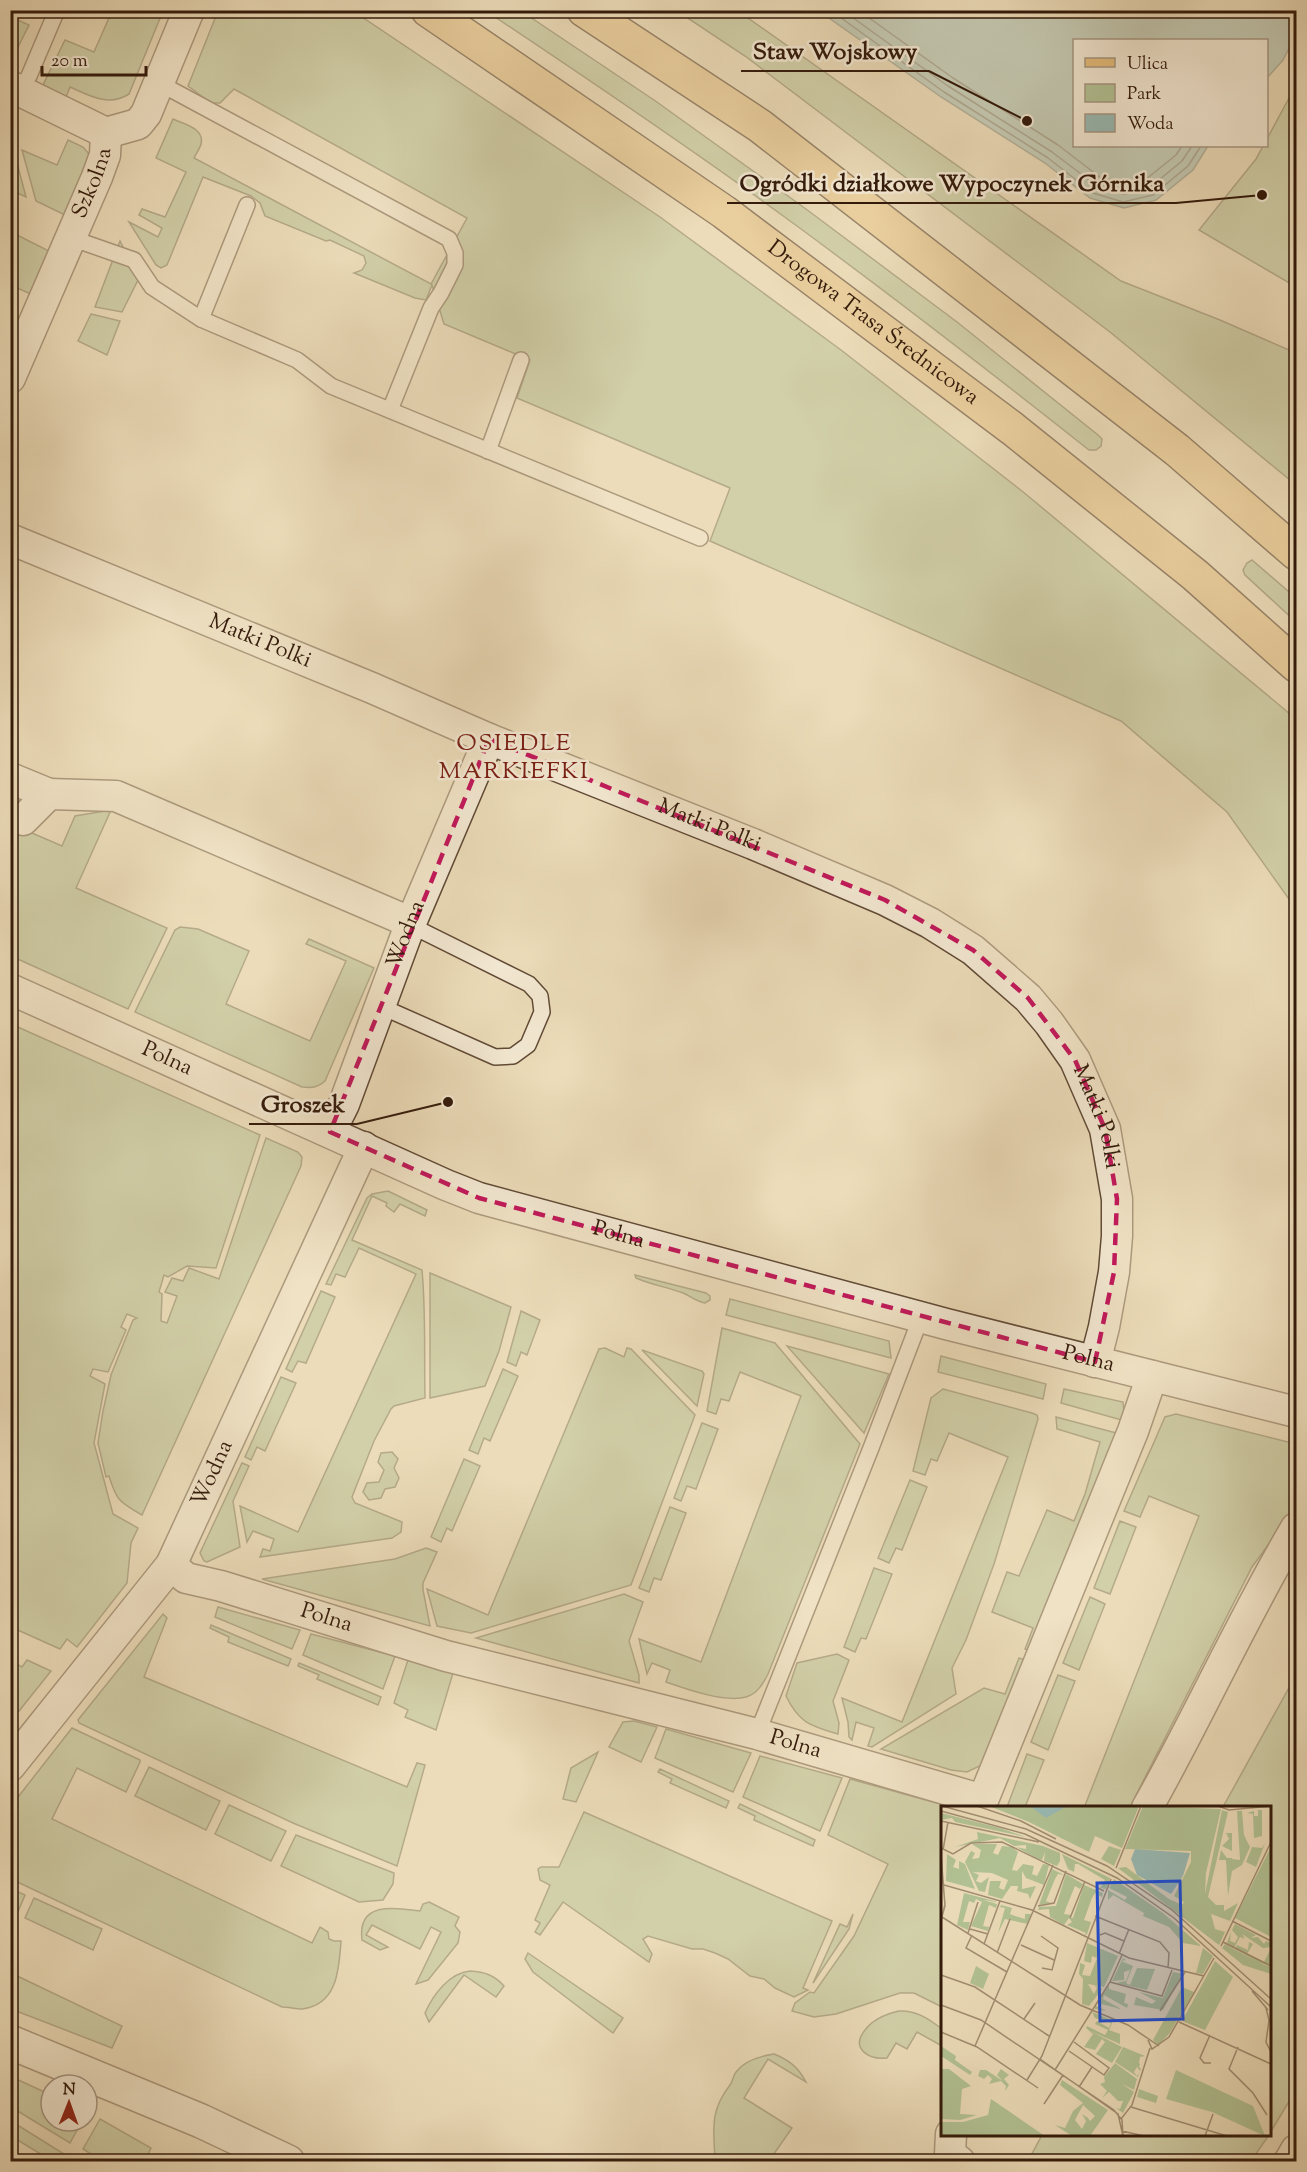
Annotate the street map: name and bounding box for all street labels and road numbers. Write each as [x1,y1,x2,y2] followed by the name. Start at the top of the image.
[65,148,121,224] street label: Szkolna
[760,233,985,414] street label: Drogowa Trasa Średnicowa
[203,606,316,677] street label: Matki Polki
[653,792,766,862] street label: Matki Polki
[379,896,434,973] street label: Wodna
[136,1034,197,1085] street label: Polna
[1063,1060,1128,1171] street label: Matki Polki
[589,1213,648,1258] street label: Polna
[1059,1338,1118,1382] street label: Polna
[184,1435,242,1512] street label: Wodna
[296,1596,356,1642] street label: Polna
[766,1722,825,1768] street label: Polna

